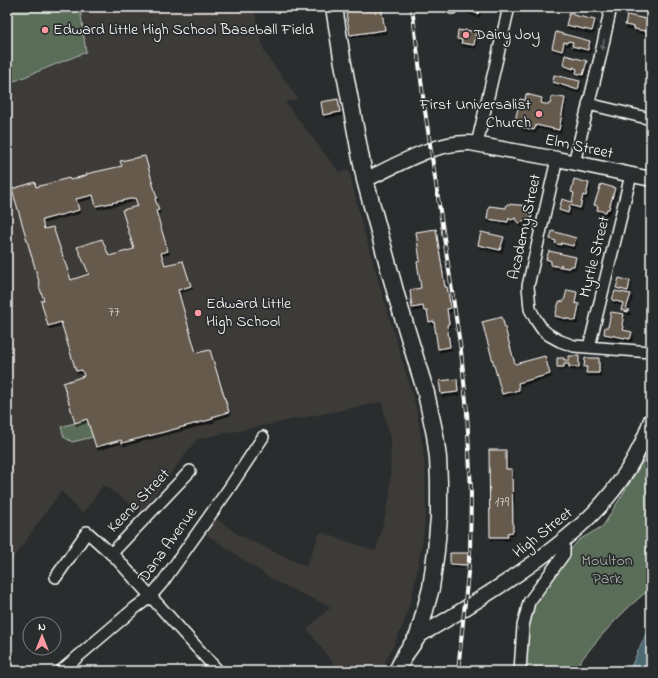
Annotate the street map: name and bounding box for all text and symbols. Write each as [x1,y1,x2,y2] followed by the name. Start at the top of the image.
[53,18,314,42] place label: Edward Little High School Baseball Field
[473,23,540,47] place label: Dairy Joy
[40,25,50,35] marker: Edward Little High School Baseball Field
[461,30,471,40] marker: Dairy Joy
[599,39,605,51] one-way arrow
[419,93,532,135] place label: First Universalist Church
[534,109,544,119] marker: First Universalist Church
[543,128,616,166] street label: Elm Street
[502,171,548,282] street label: Academy Street
[573,213,617,300] street label: Myrtle Street
[206,292,292,334] place label: Edward Little High School
[108,302,120,323] house number: 77
[193,308,203,318] marker: Edward Little High School
[102,463,176,539] street label: Keene Street
[495,492,510,513] house number: 179
[132,501,204,589] street label: Dana Avenue
[508,501,579,564] street label: High Street
[581,549,633,591] park label: Moulton Park
[22,616,62,656] north arrow
[38,619,46,635] text: N

